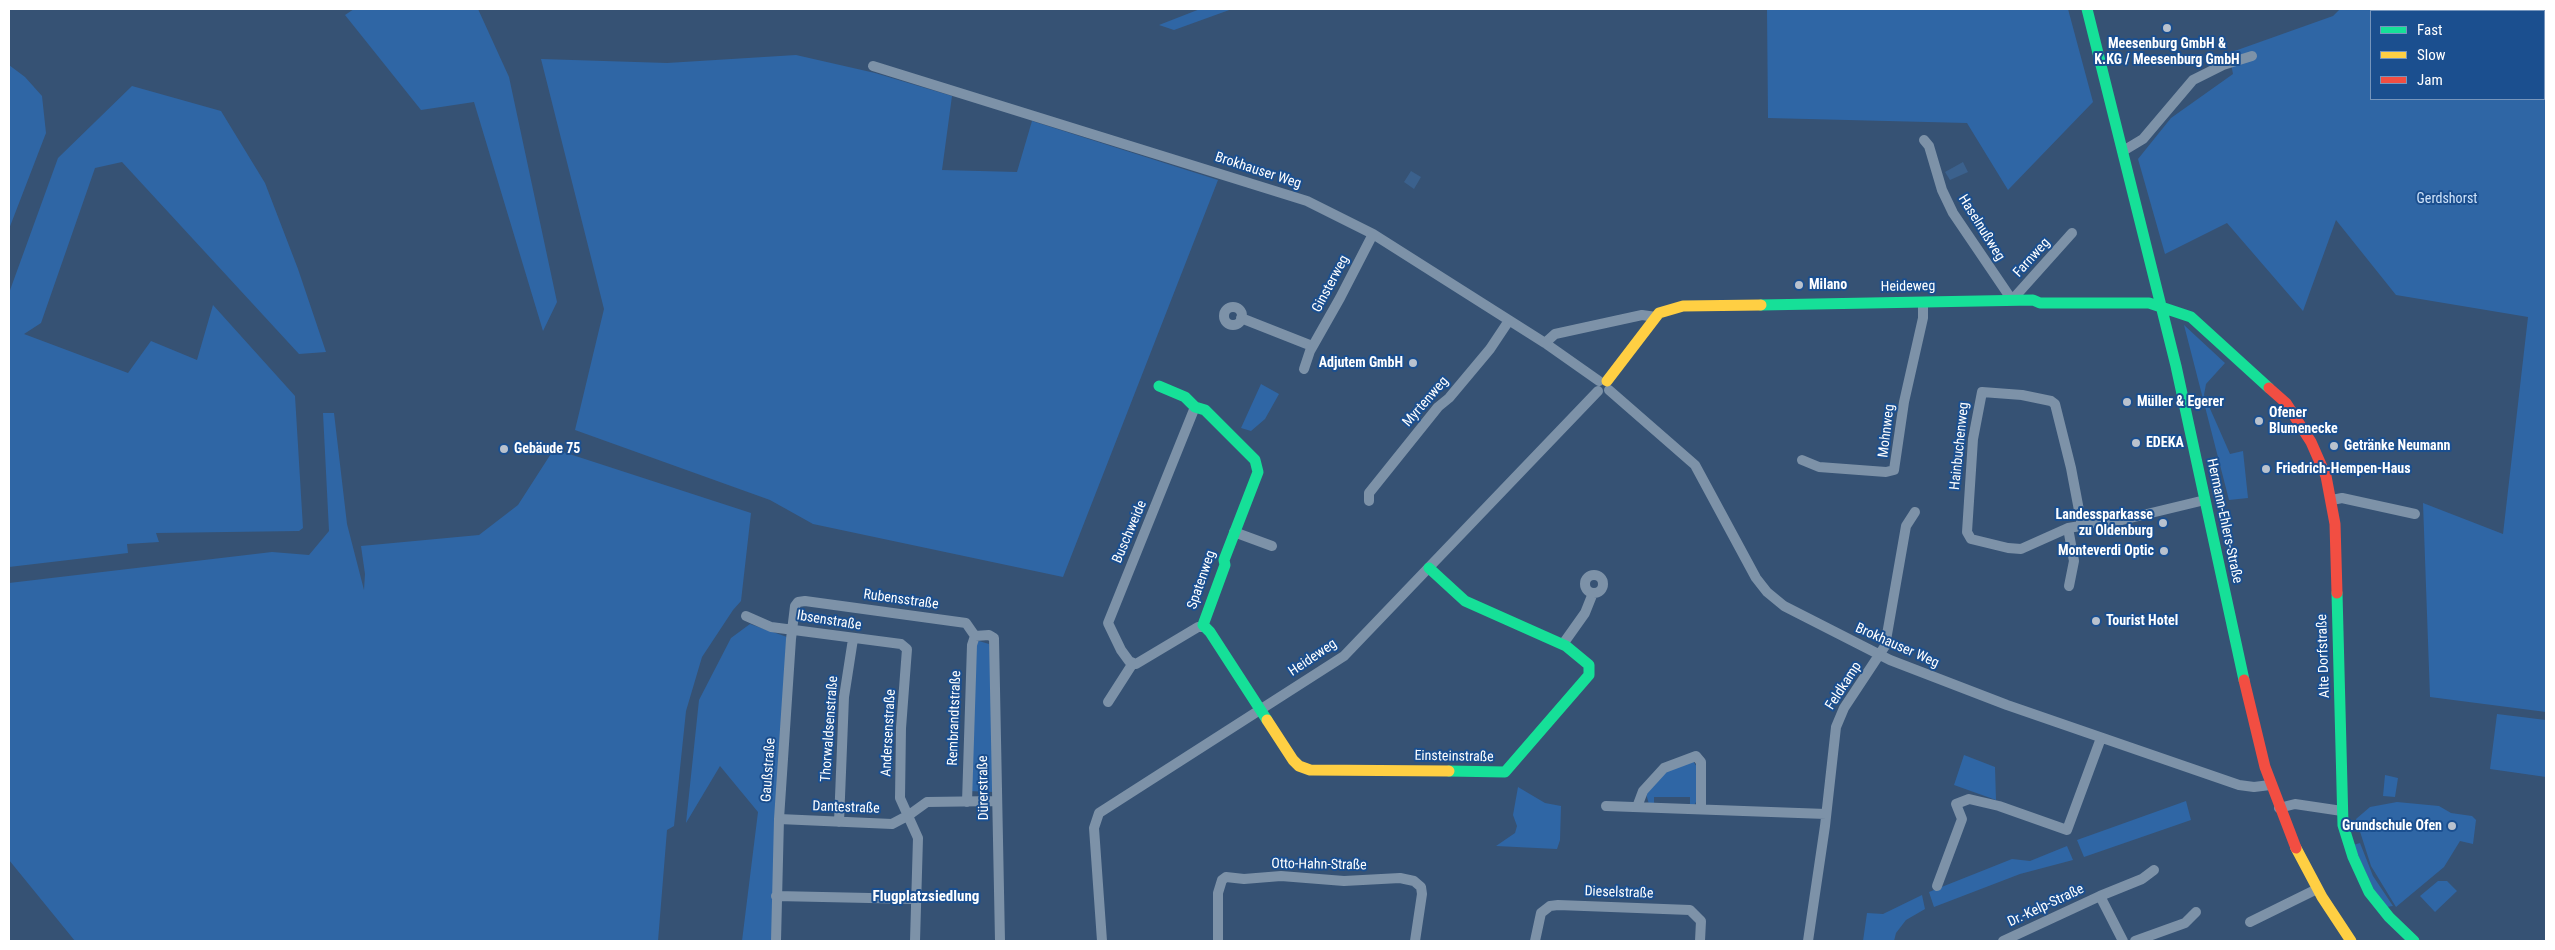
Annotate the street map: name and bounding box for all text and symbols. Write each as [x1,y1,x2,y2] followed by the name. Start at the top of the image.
[2370,10,2545,100] legend
[2417,21,2442,39] text: Fast
[2161,22,2173,34] marker: Meesenburg GmbH & K.KG / Meesenburg GmbH
[2094,36,2240,68] place label: Meesenburg GmbH & K.KG / Meesenburg GmbH
[2417,46,2446,64] text: Slow
[2417,71,2443,89] text: Jam
[1213,149,1303,193] street label: Brokhauser Weg
[2417,191,2477,207] park label: Gerdshorst
[1954,192,2008,264] street label: Haselnußweg
[2010,235,2054,281] street label: Farnweg
[1309,253,1353,315] street label: Ginsterweg
[1809,277,1847,293] place label: Milano
[1881,278,1935,296] street label: Heideweg
[1793,279,1805,291] marker: Milano
[1319,355,1403,371] place label: Adjutem GmbH
[1407,357,1419,369] marker: Adjutem GmbH
[1400,373,1452,431] street label: Myrtenweg
[2137,394,2224,410] place label: Müller & Egerer
[2121,396,2133,408] marker: Müller & Egerer
[1947,401,1973,491] street label: Hainbuchenweg
[1875,403,1899,459] street label: Mohnweg
[2269,405,2338,438] place label: Ofener Blumenecke
[2253,415,2265,427] marker: Ofener Blumenecke
[2146,435,2184,451] place label: EDEKA
[2130,437,2142,449] marker: EDEKA
[2344,438,2451,454] place label: Getränke Neumann
[2328,440,2340,452] marker: Getränke Neumann
[514,441,580,457] place label: Gebäude 75
[498,443,510,455] marker: Gebäude 75
[2203,457,2245,585] street label: Hermann-Ehlers-Straße
[2276,461,2411,477] place label: Friedrich-Hempen-Haus
[2260,463,2272,475] marker: Friedrich-Hempen-Haus
[1109,498,1151,566] street label: Buschweide
[2056,507,2153,540] place label: Landessparkasse zu Oldenburg
[2157,517,2169,529] marker: Landessparkasse zu Oldenburg
[2058,543,2154,559] place label: Monteverdi Optic
[2158,545,2170,557] marker: Monteverdi Optic
[1184,548,1220,612] street label: Spatenweg
[862,586,940,614] street label: Rubensstraße
[795,608,863,634] street label: Ibsenstraße
[2106,613,2178,629] place label: Tourist Hotel
[2314,614,2334,698] street label: Alte Dorfstraße
[2090,615,2102,627] marker: Tourist Hotel
[1853,620,1941,672] street label: Brokhauser Weg
[1286,636,1340,680] street label: Heideweg
[1822,659,1866,713] street label: Feldkamp
[945,670,965,766] street label: Rembrandtstraße
[818,675,842,783] street label: Thorwaldsenstraße
[878,689,900,777] street label: Andersenstraße
[758,737,780,803] street label: Gaußstraße
[1414,748,1494,766] street label: Einsteinstraße
[975,755,993,821] street label: Dürerstraße
[812,798,880,818] street label: Dantestraße
[2342,818,2442,834] place label: Grundschule Ofen
[2446,820,2458,832] marker: Grundschule Ofen
[1271,856,1367,874] street label: Otto-Hahn-Straße
[2005,881,2087,931] street label: Dr.-Kelp-Straße
[1584,883,1654,903] street label: Dieselstraße
[873,888,979,906] district label: Flugplatzsiedlung

